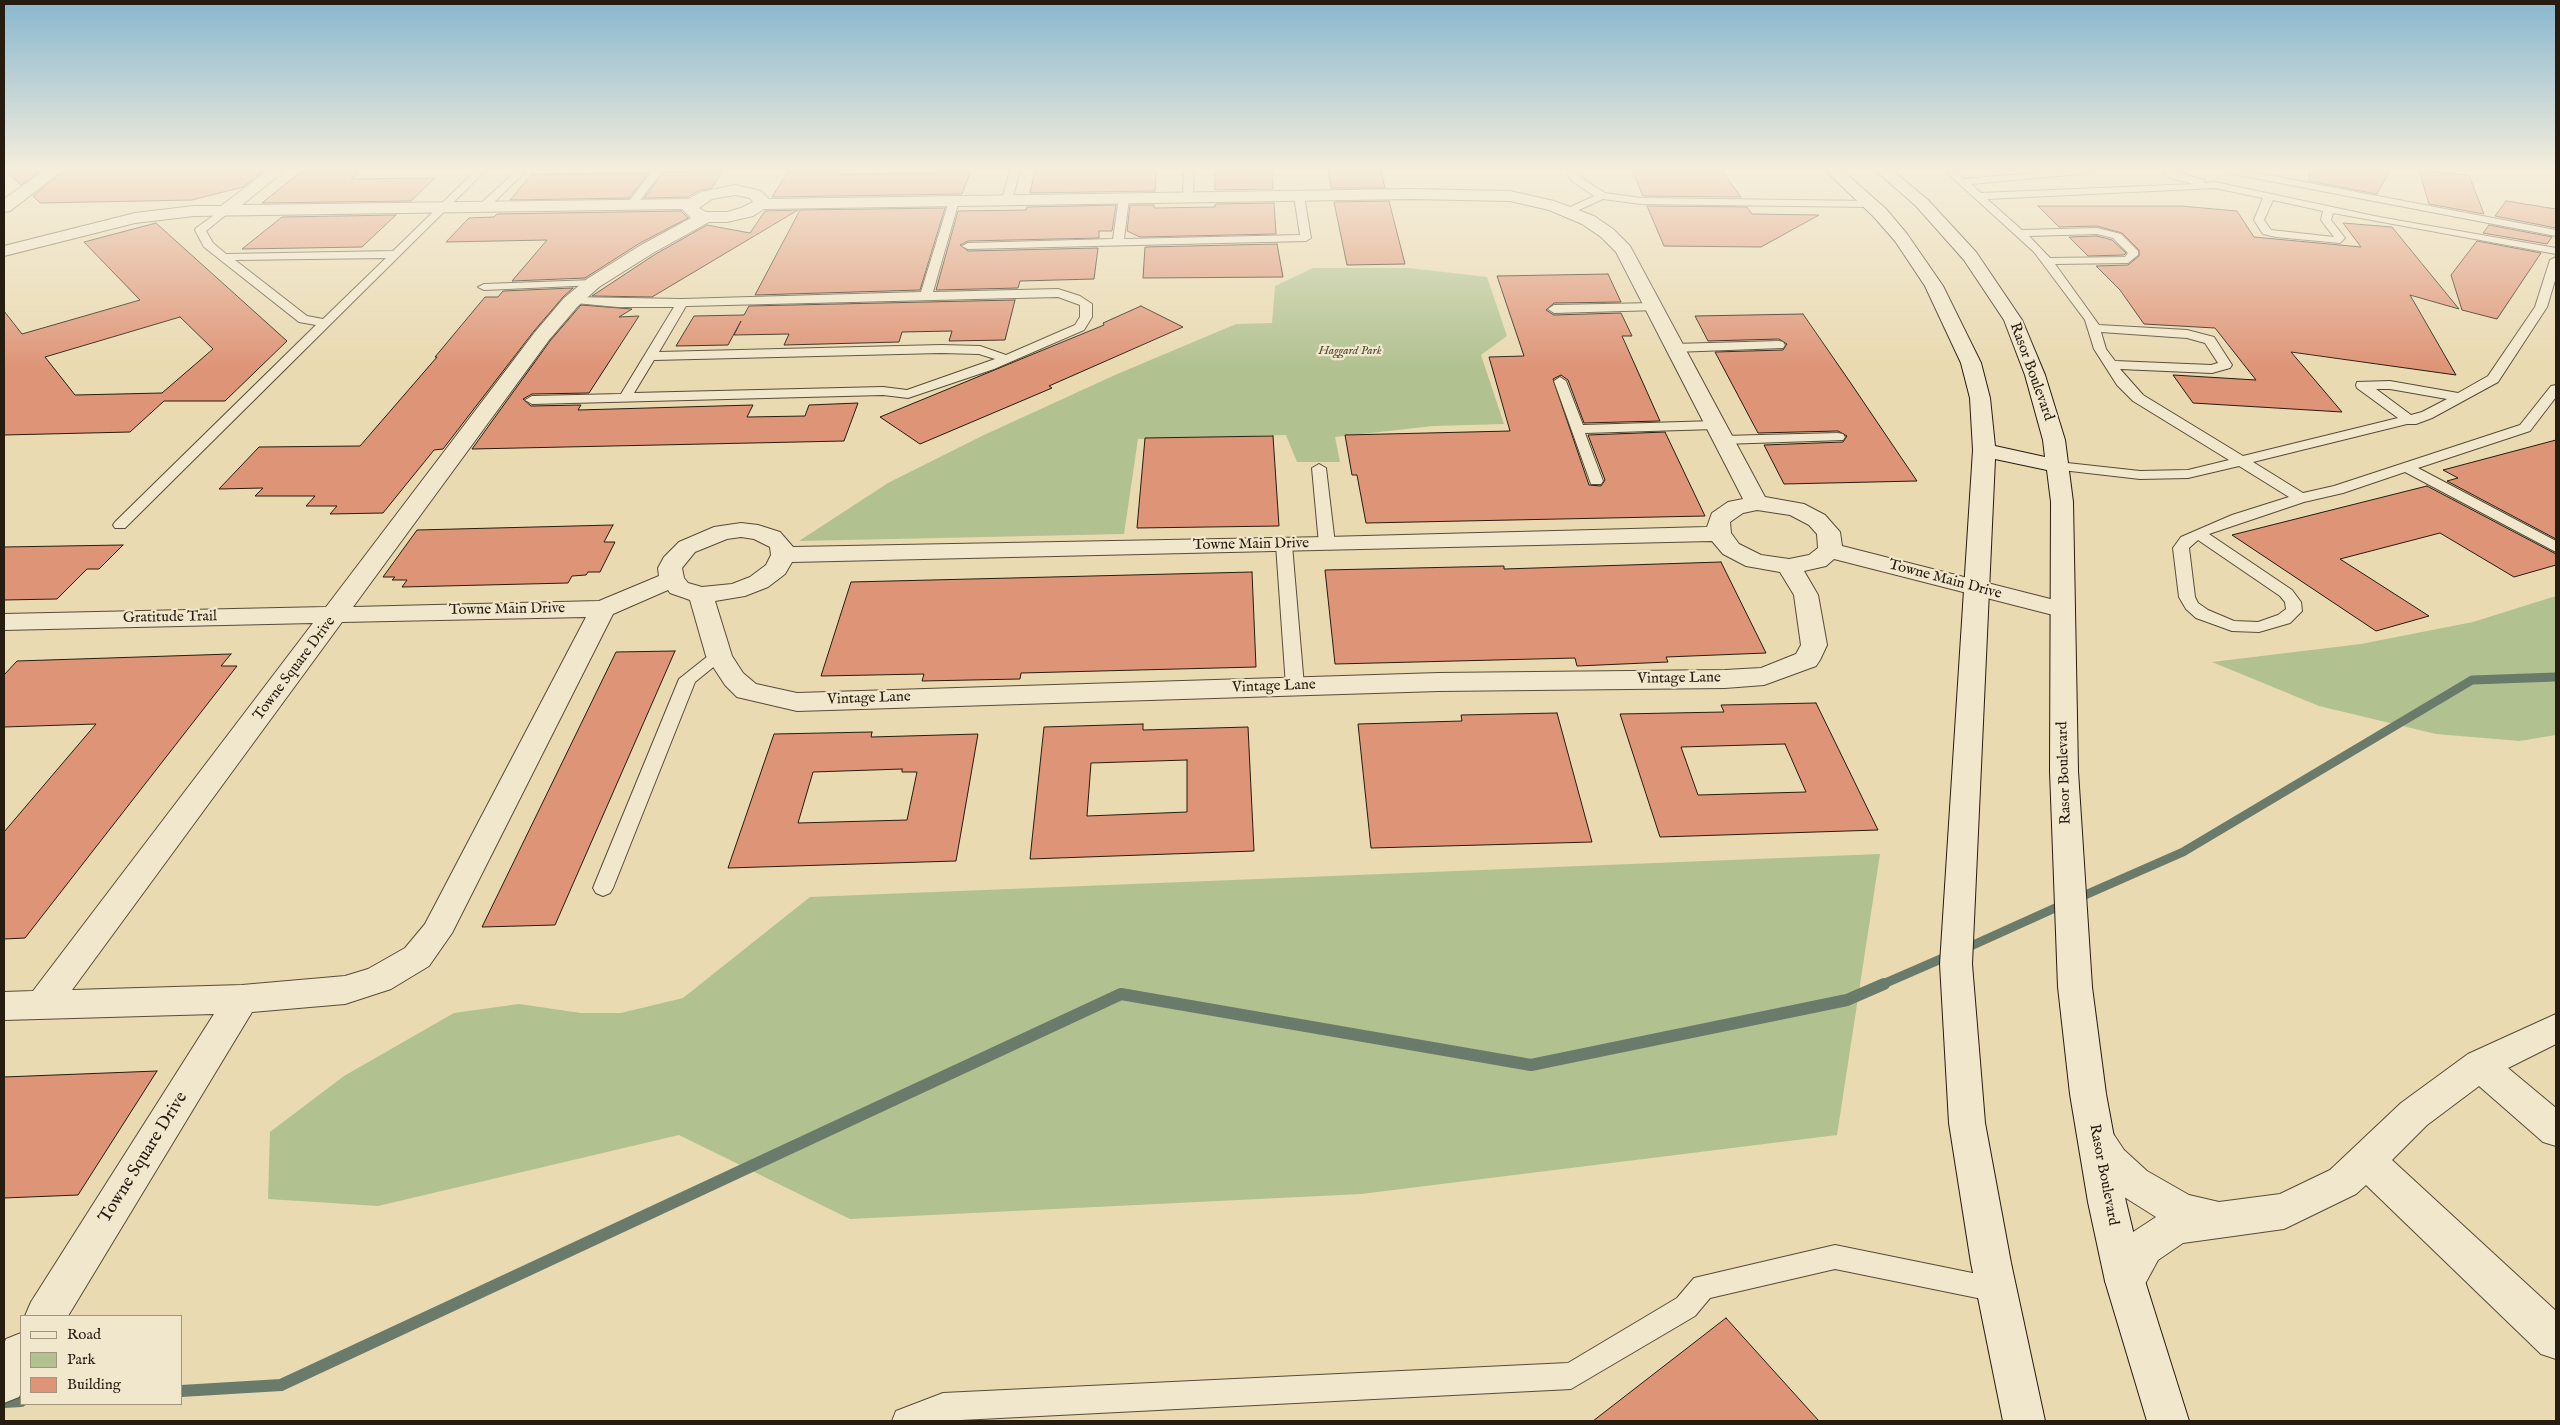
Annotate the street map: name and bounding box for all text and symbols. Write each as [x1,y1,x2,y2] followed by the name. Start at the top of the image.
[2005,320,2057,424] street label: Rasor Boulevard
[1319,345,1381,359] park label: Haggard Park
[1193,535,1309,555] street label: Towne Main Drive
[1886,556,2004,604] street label: Towne Main Drive
[449,600,565,620] street label: Towne Main Drive
[123,608,217,628] street label: Gratitude Trail
[250,613,340,725] street label: Towne Square Drive
[1637,669,1721,689] street label: Vintage Lane
[1232,677,1316,697] street label: Vintage Lane
[827,689,911,709] street label: Vintage Lane
[2054,721,2076,825] street label: Rasor Boulevard
[95,1088,193,1228] street label: Towne Square Drive
[2084,1123,2122,1227] street label: Rasor Boulevard
[20,1315,182,1405] legend
[67,1325,101,1344] text: Road
[67,1350,96,1369] text: Park
[67,1375,121,1394] text: Building

